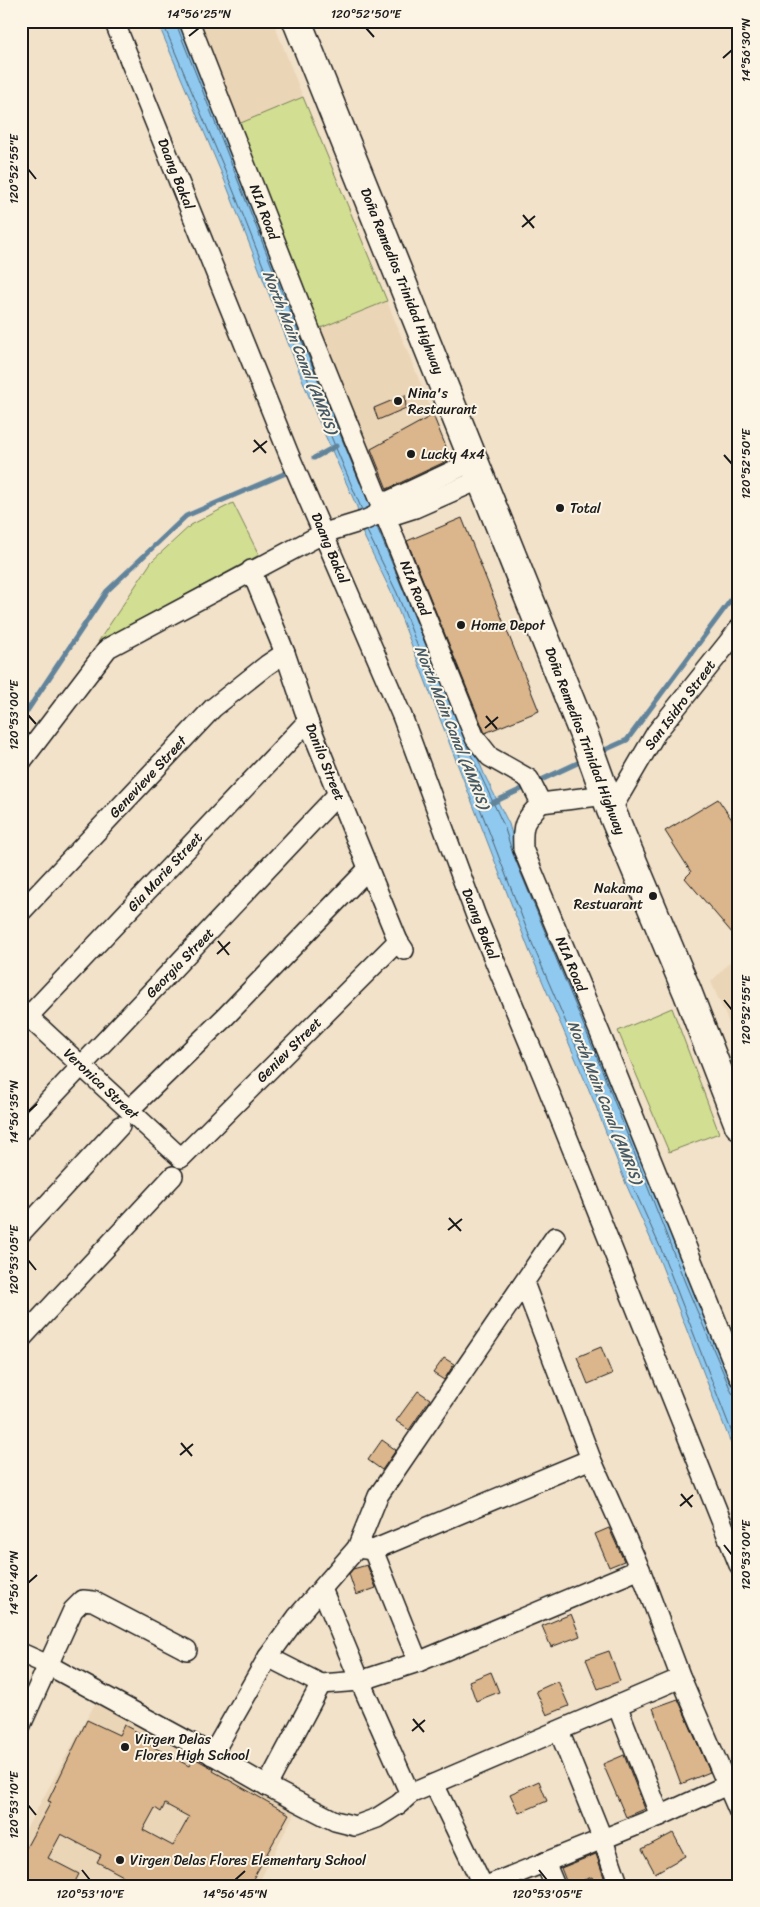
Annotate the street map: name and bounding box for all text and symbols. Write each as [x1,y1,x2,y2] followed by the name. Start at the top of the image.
[167,3,232,25] text: 14°56'25"N
[331,3,402,25] text: 120°52'50"E
[735,17,757,82] text: 14°56'30"N
[3,133,25,204] text: 120°52'55"E
[150,134,202,214] street label: Daang Bakal
[242,180,287,245] street label: NIA Road
[353,184,451,379] street label: Doña Remedios Trinidad Highway
[255,267,346,440] water label: North Main Canal (AMRIS)
[408,381,477,422] place label: Nina's Restaurant
[392,395,404,407] marker: Nina's Restaurant
[735,428,757,499] text: 120°52'50"E
[421,442,485,467] place label: Lucky 4x4
[405,448,417,460] marker: Lucky 4x4
[570,496,602,521] place label: Total
[554,502,566,514] marker: Total
[304,509,357,588] street label: Daang Bakal
[393,556,438,621] street label: NIA Road
[471,613,546,638] place label: Home Depot
[455,619,467,631] marker: Home Depot
[407,642,498,815] water label: North Main Canal (AMRIS)
[538,643,633,839] street label: Doña Remedios Trinidad Highway
[638,654,722,756] street label: San Isidro Street
[3,679,25,750] text: 120°53'00"E
[298,719,352,805] street label: Danilo Street
[103,729,194,824] street label: Genevieve Street
[121,826,209,918] street label: Gia Marie Street
[574,876,643,917] place label: Nakama Restuarant
[454,884,506,964] street label: Daang Bakal
[647,890,659,902] marker: Nakama Restuarant
[140,922,220,1004] street label: Georgia Street
[548,932,594,997] street label: NIA Road
[735,974,757,1045] text: 120°52'55"E
[250,1011,328,1089] street label: Geniev Street
[560,1017,651,1190] water label: North Main Canal (AMRIS)
[57,1042,146,1127] street label: Veronica Street
[3,1080,25,1144] text: 14°56'35"N
[3,1224,25,1295] text: 120°53'05"E
[735,1519,757,1590] text: 120°53'00"E
[3,1550,25,1615] text: 14°56'40"N
[135,1727,250,1768] place label: Virgen Delas Flores High School
[119,1741,131,1753] marker: Virgen Delas Flores High School
[3,1770,25,1839] text: 120°53'10"E
[130,1848,367,1873] place label: Virgen Delas Flores Elementary School
[114,1854,126,1866] marker: Virgen Delas Flores Elementary School
[56,1883,125,1905] text: 120°53'10"E
[203,1883,268,1905] text: 14°56'45"N
[512,1883,583,1905] text: 120°53'05"E

